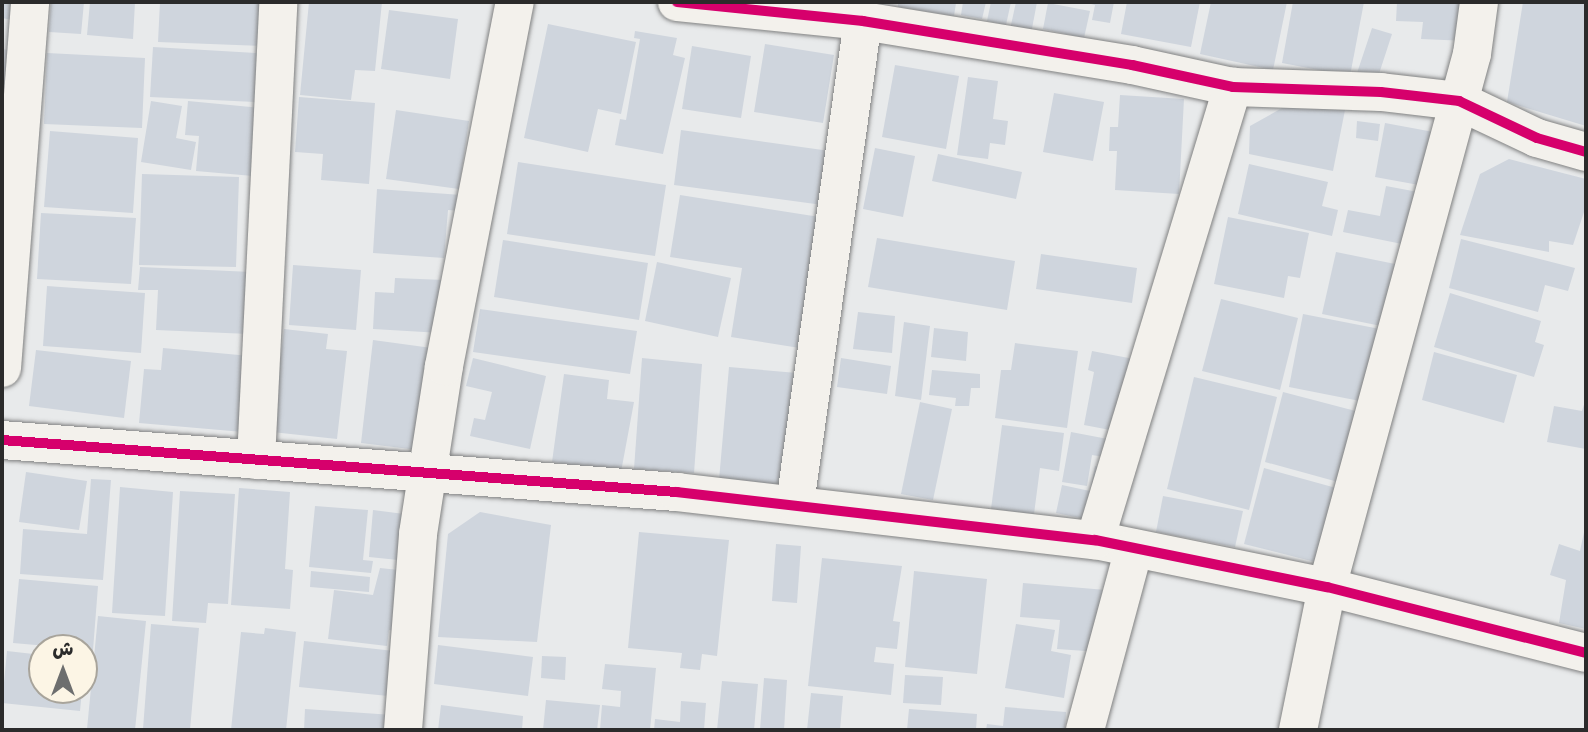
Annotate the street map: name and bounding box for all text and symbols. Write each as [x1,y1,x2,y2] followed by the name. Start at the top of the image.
[28,634,98,704] north arrow
[53,636,73,663] text: ش

